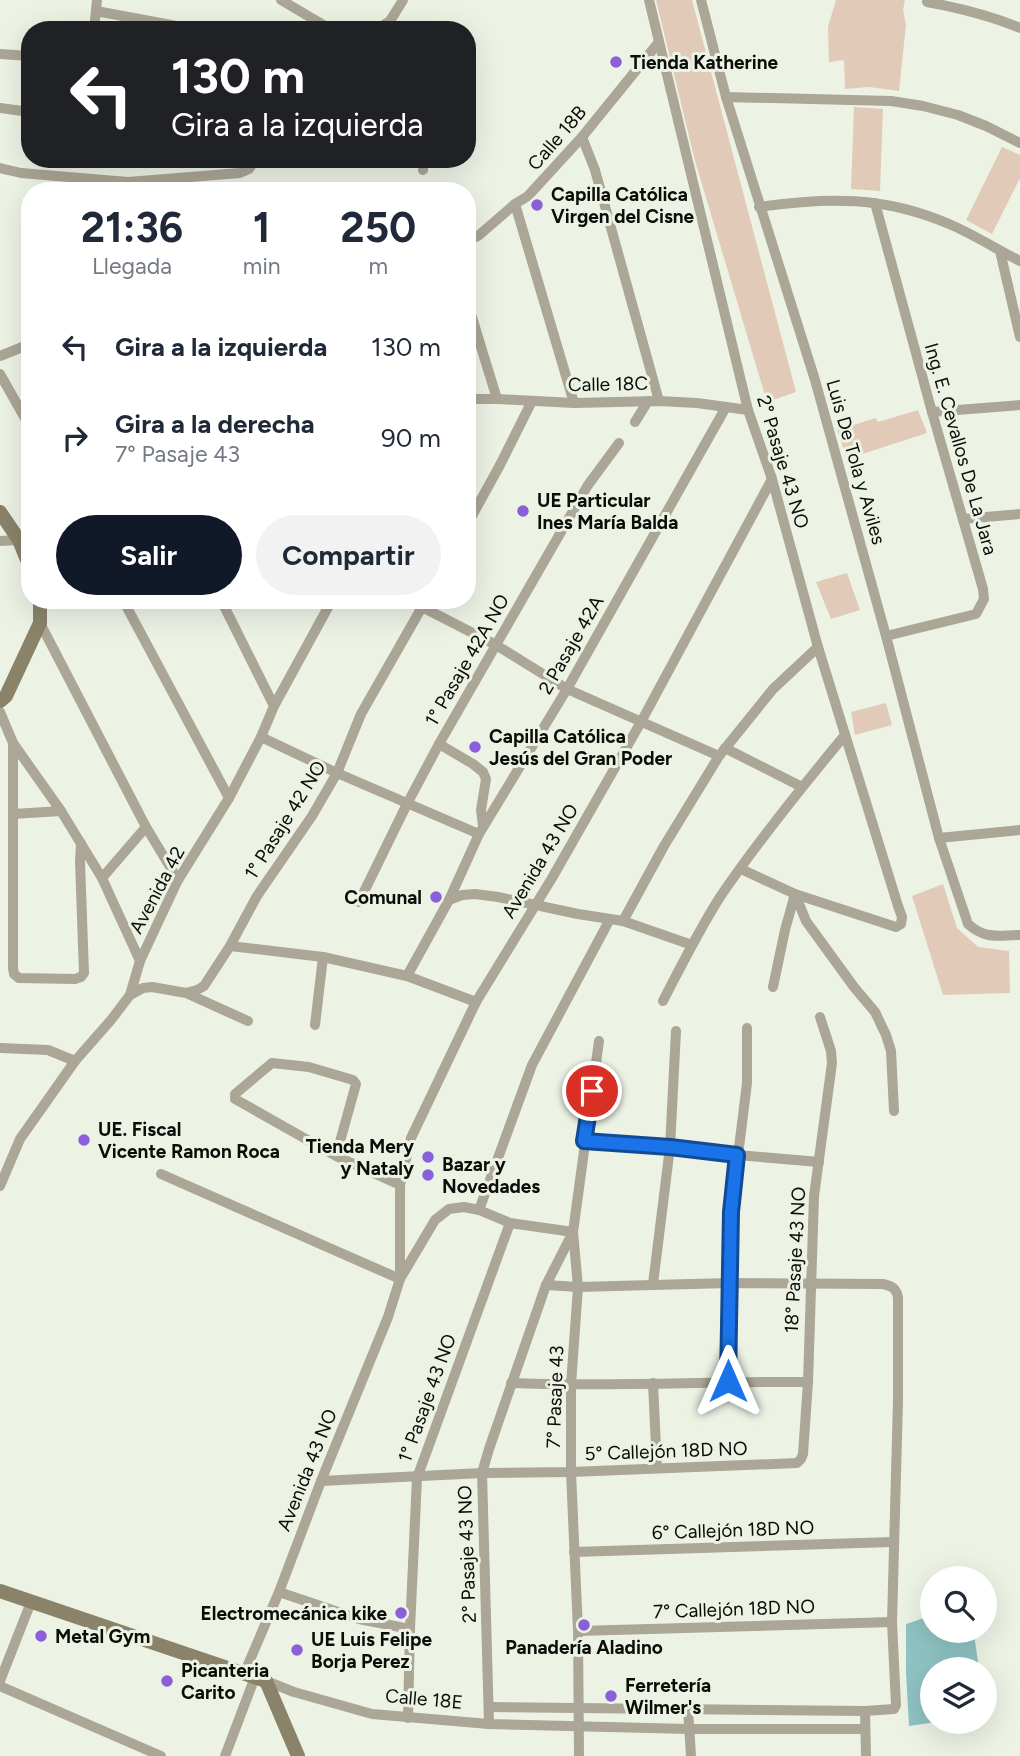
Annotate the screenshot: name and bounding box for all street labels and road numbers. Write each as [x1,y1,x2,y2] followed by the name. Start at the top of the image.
[523,101,591,175] street label: Calle 18B
[920,340,1002,558] street label: Ing. E. Cevallos De La Jara
[568,372,649,396] street label: Calle 18C
[821,377,891,547] street label: Luis De Tola y Aviles
[752,393,814,531] street label: 2° Pasaje 43 NO
[420,590,514,730] street label: 1° Pasaje 42A NO
[534,592,608,698] street label: 2 Pasaje 42A
[239,757,331,883] street label: 1° Pasaje 42 NO
[497,800,583,922] street label: Avenida 43 NO
[124,842,190,938] street label: Avenida 42
[780,1186,810,1334] street label: 18° Pasaje 43 NO
[393,1331,461,1465] street label: 1° Pasaje 43 NO
[542,1345,568,1449] street label: 7° Pasaje 43
[272,1406,342,1534] street label: Avenida 43 NO
[584,1437,748,1465] street label: 5° Callejón 18D NO
[453,1485,481,1623] street label: 2° Pasaje 43 NO
[651,1516,815,1544] street label: 6° Callejón 18D NO
[653,1595,815,1623] street label: 7° Callejón 18D NO
[384,1684,464,1714] street label: Calle 18E

